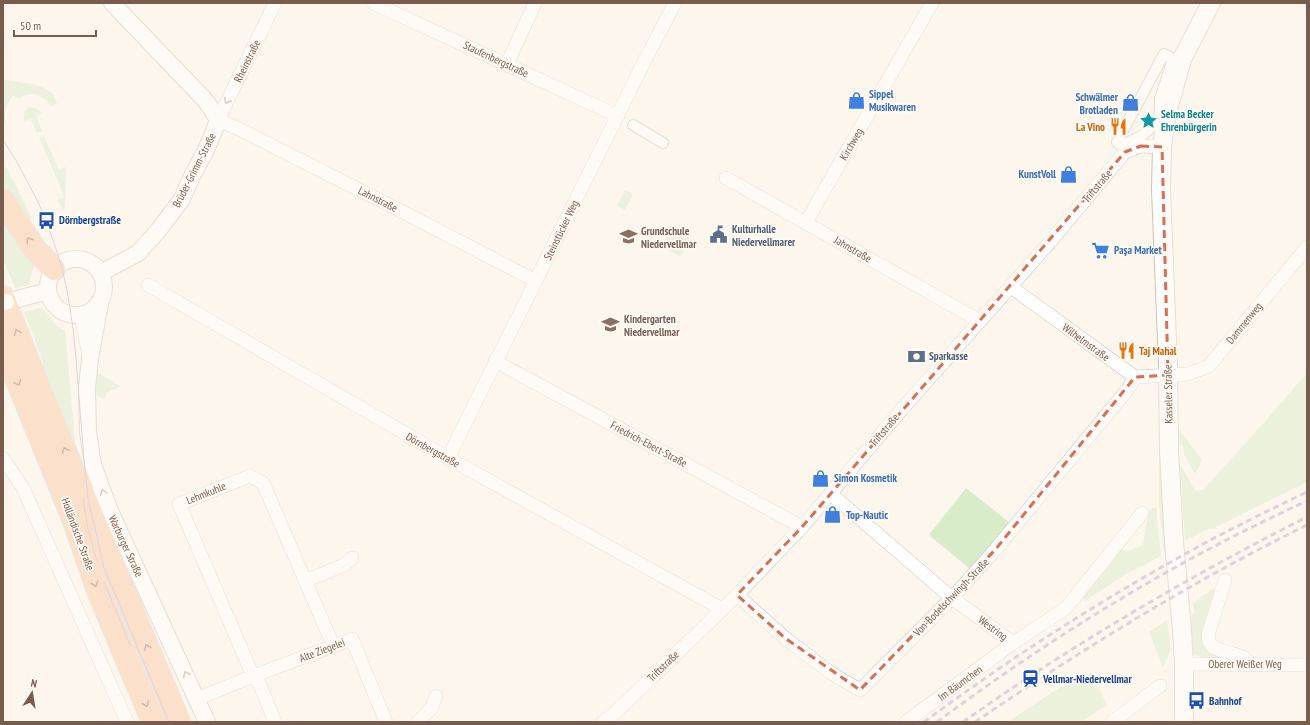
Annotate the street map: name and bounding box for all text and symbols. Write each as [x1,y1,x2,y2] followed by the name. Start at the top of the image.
[14,12,96,38] scale bar
[20,18,41,33] text: 50 m
[231,37,264,85] street label: Rheinstraße
[461,38,531,80] street label: Staufenbergstraße
[869,87,916,114] place label: Sippel Musikwaren
[846,90,866,110] shop icon: Sippel Musikwaren
[1075,90,1119,117] place label: Schwälmer Brotladen
[1121,93,1141,113] shop icon: Schwälmer Brotladen
[224,96,232,104] one-way arrow
[1161,107,1217,134] place label: Selma Becker Ehrenbürgerin
[1138,110,1158,130] place icon: Selma Becker Ehrenbürgerin
[1108,117,1128,137] restaurant icon: La Vino
[1076,120,1105,134] place label: La Vino
[836,125,866,163] street label: Kirchweg
[169,130,219,210] street label: Brüder-Grimm-Straße
[1059,164,1079,184] shop icon: KunstVoll
[1079,166,1115,206] street label: Triftstraße
[1018,167,1056,181] place label: KunstVoll
[356,183,401,215] street label: Lahnstraße
[540,198,582,262] street label: Steinstücker Weg
[36,210,56,230] bus stop icon: Dörnbergstraße
[59,213,121,227] place label: Dörnbergstraße
[732,222,796,249] place label: Kulturhalle Niedervellmarer
[641,224,697,251] place label: Grundschule Niedervellmar
[709,225,729,245] public building icon: Kulturhalle Niedervellmarer
[618,227,638,247] school or university icon: Grundschule Niedervellmar
[831,232,875,265] street label: Jahnstraße
[26,237,34,244] one-way arrow
[1091,240,1111,260] supermarket icon: Paşa Market
[1114,243,1162,257] place label: Paşa Market
[1223,299,1265,347] street label: Dammenweg
[624,312,680,339] place label: Kindergarten Niedervellmar
[601,315,621,335] school or university icon: Kindergarten Niedervellmar
[1059,320,1113,364] street label: Wilhelmstraße
[13,328,21,335] one-way arrow
[1116,341,1136,361] restaurant icon: Taj Mahal
[1139,344,1177,358] place label: Taj Mahal
[906,346,926,366] bank icon: Sparkasse
[929,349,968,363] place label: Sparkasse
[1160,364,1176,424] street label: Kasseler Straße
[13,379,21,386] one-way arrow
[866,410,902,450] street label: Triftstraße
[608,418,690,470] street label: Friedrich-Ebert-Straße
[404,429,463,471] street label: Dörnbergstraße
[61,446,69,453] one-way arrow
[811,468,831,488] shop icon: Simon Kosmetik
[834,471,897,485] place label: Simon Kosmetik
[184,479,228,507] street label: Lehmkuhle
[99,488,107,495] one-way arrow
[58,496,98,573] street label: Holländische Straße
[823,505,843,525] shop icon: Top-Nautic
[846,508,888,522] place label: Top-Nautic
[106,513,147,580] street label: Warburger Straße
[909,555,992,640] street label: Von-Bodelschwingh-Straße
[90,580,99,587] one-way arrow
[975,613,1011,644] street label: Westring
[297,635,347,665] street label: Alte Ziegelei
[144,644,152,651] one-way arrow
[644,647,682,685] street label: Triftstraße
[1208,657,1282,671] street label: Oberer Weißer Weg
[935,662,985,704] street label: Im Bäumchen
[1020,669,1040,689] station icon: Vellmar-Niedervellmar
[183,670,191,678] one-way arrow
[1042,672,1132,686] place label: Vellmar-Niedervellmar
[12,673,52,713] north arrow
[30,676,38,691] text: N
[1186,691,1206,711] bus stop icon: Bahnhof
[1209,694,1243,708] place label: Bahnhof
[141,700,149,707] one-way arrow

